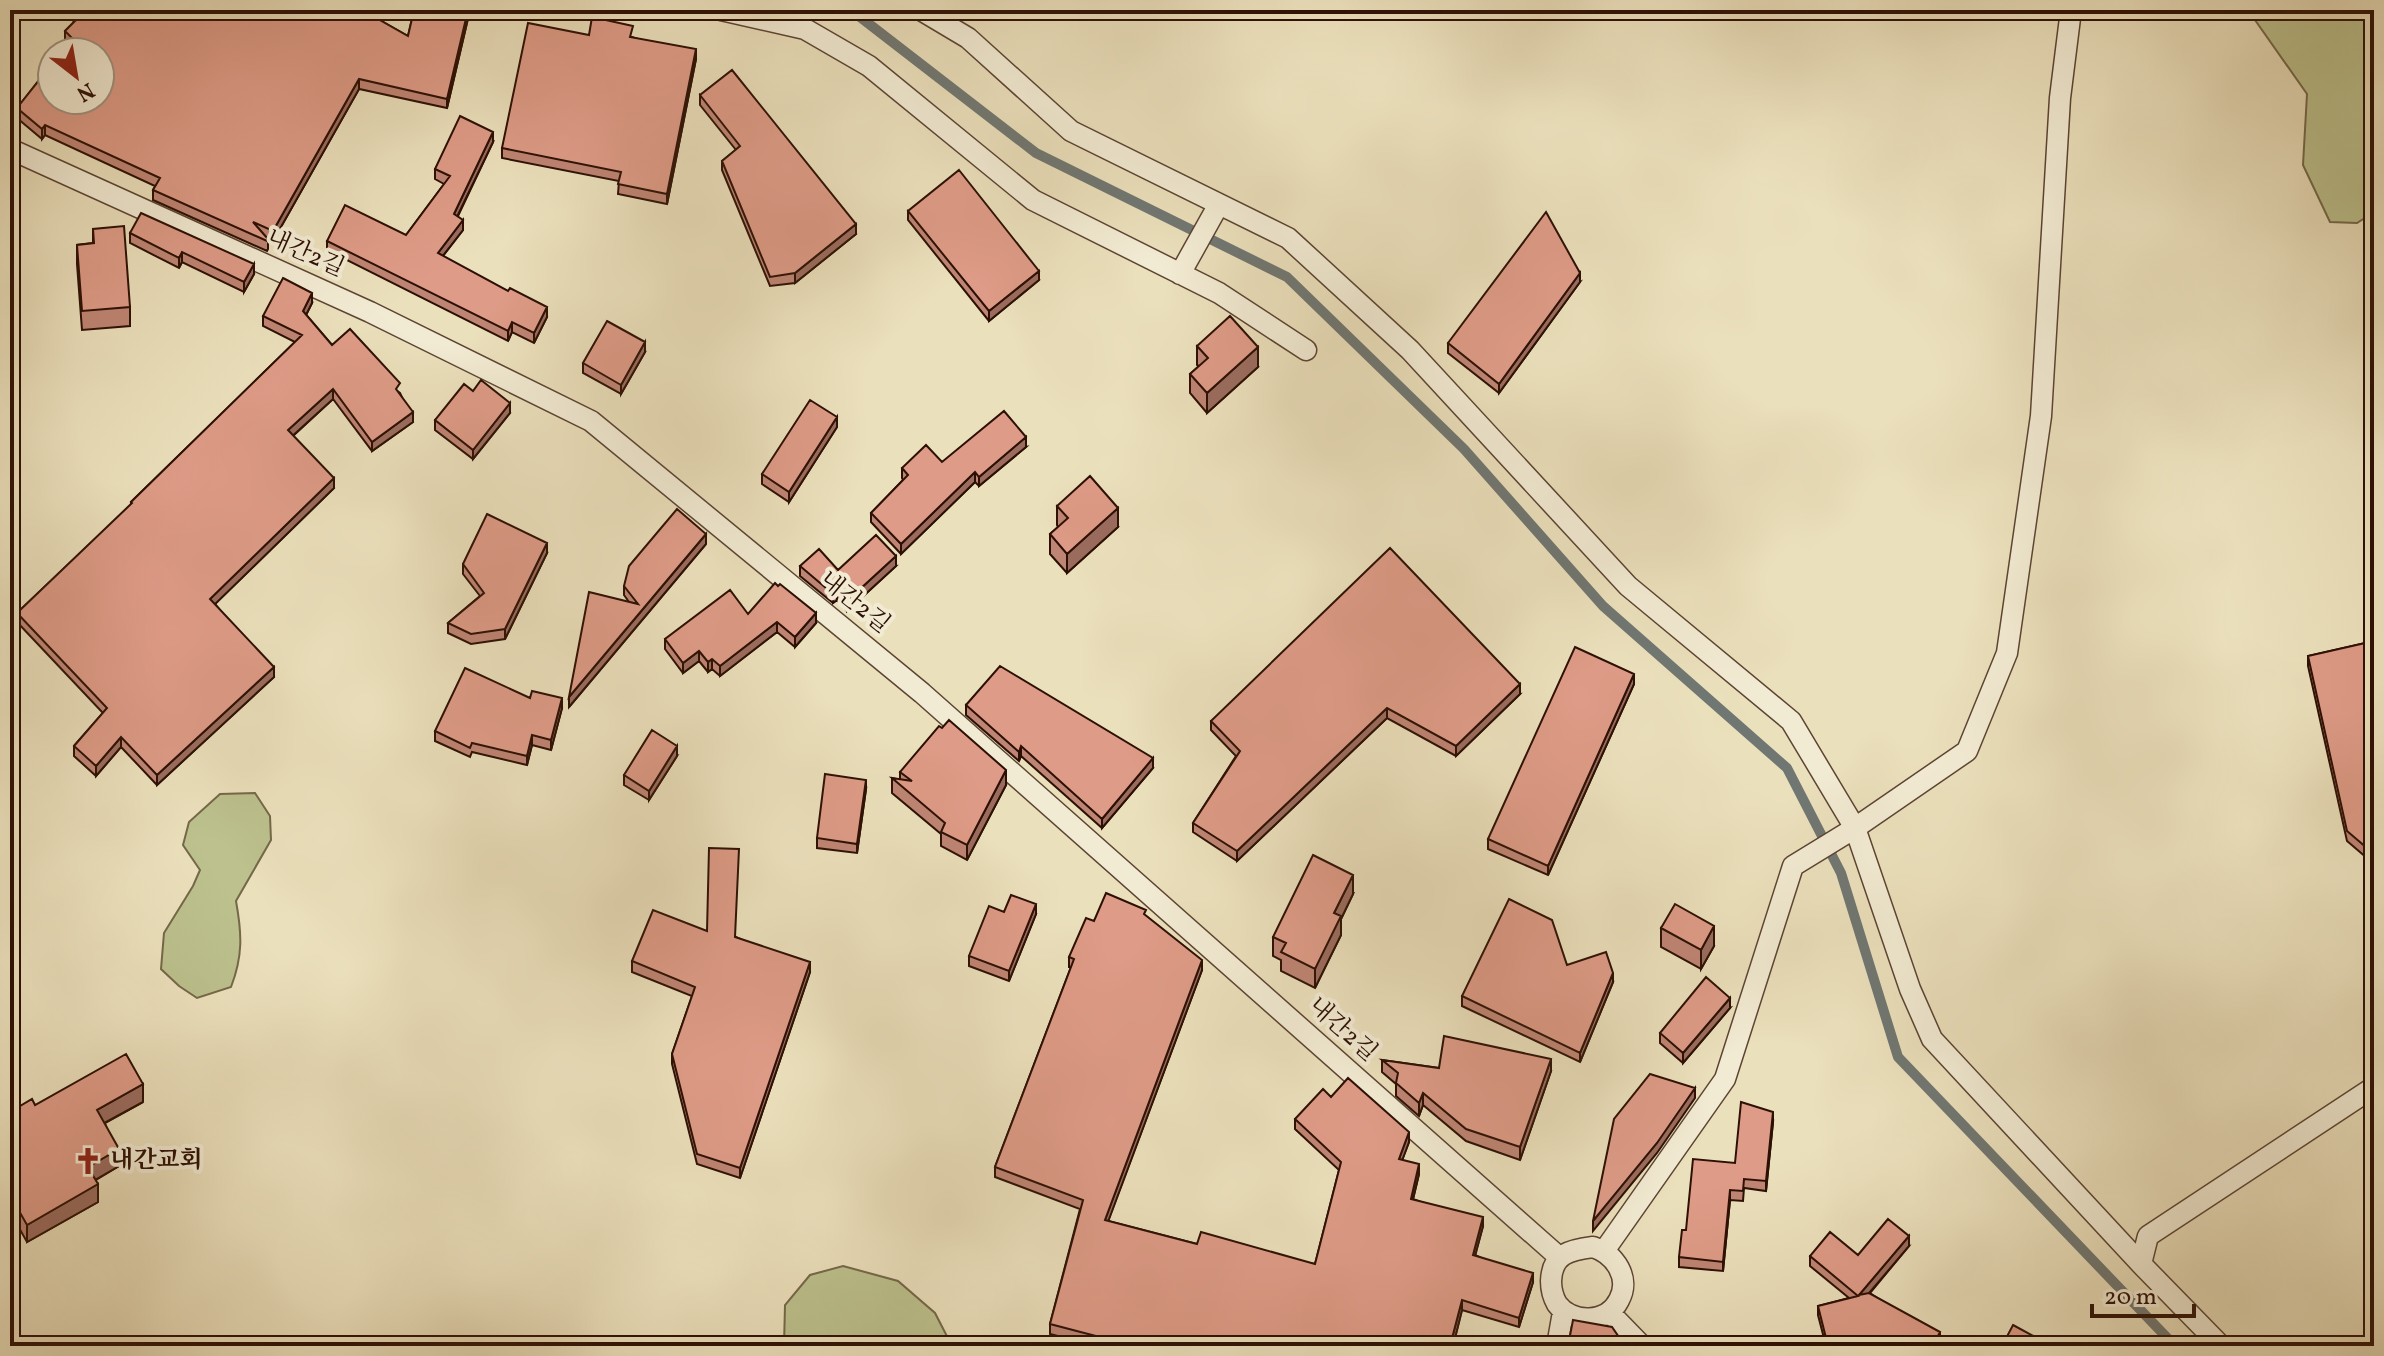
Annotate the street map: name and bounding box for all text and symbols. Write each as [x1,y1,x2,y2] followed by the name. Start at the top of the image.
[36,36,116,116] north arrow
[70,74,100,108] text: N
[260,222,350,286] street label: 내간2길
[811,564,897,642] street label: 내간2길
[1300,990,1384,1070] street label: 내간2길
[110,1144,203,1178] place label: 내간교회
[73,1146,103,1176] church icon: 내간교회
[2092,1268,2194,1318] scale bar
[2104,1281,2157,1315] text: 20 m

